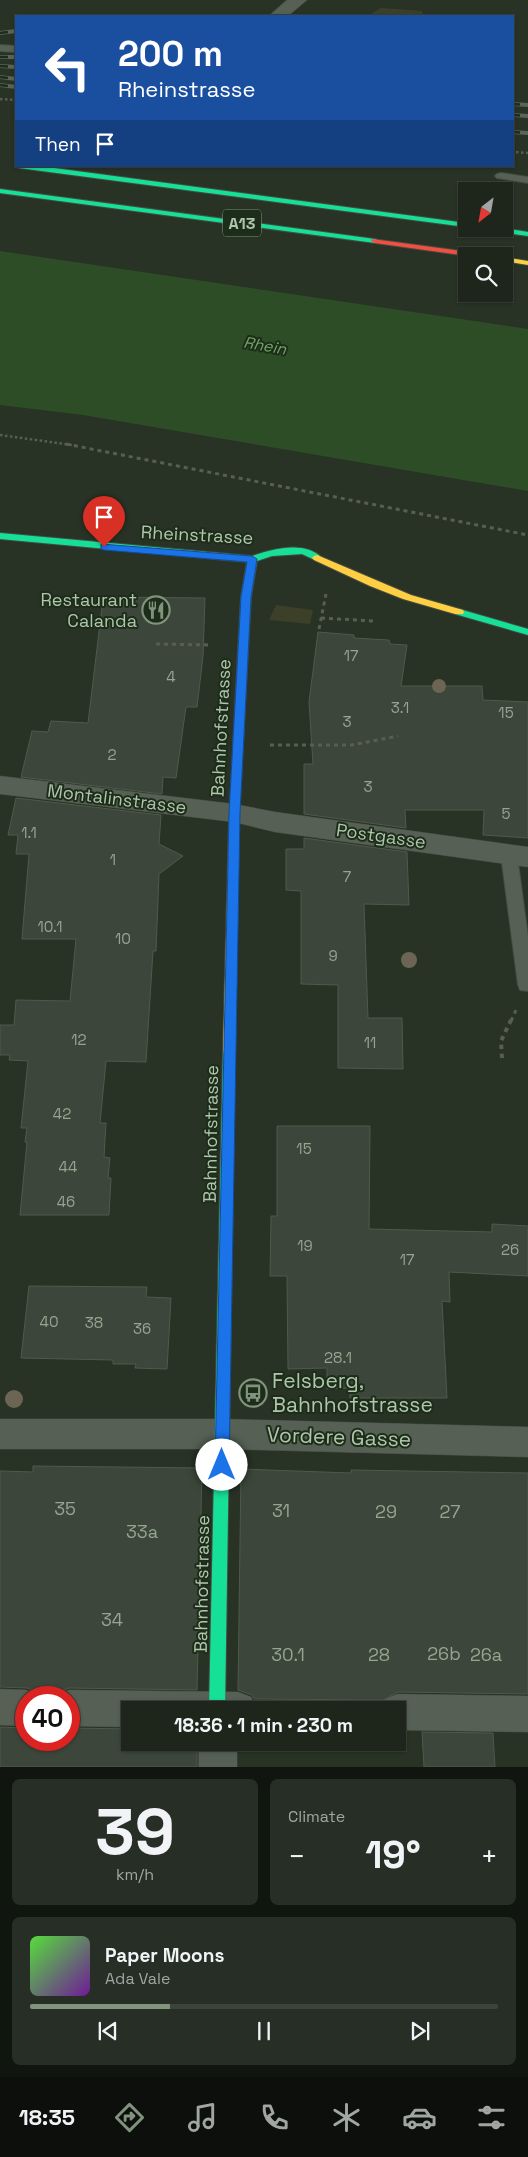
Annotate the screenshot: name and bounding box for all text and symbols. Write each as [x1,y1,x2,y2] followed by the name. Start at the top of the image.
[118,32,223,76] text: 200 m
[35,35,100,100] icon: left
[118,75,255,103] text: Rheinstrasse
[91,130,119,158] icon: arrive
[35,132,81,157] text: Then
[458,182,512,238] north arrow
[458,182,513,302] map controls
[223,210,261,237] road number: A13
[458,247,513,302] button: search
[242,331,289,360] water label: Rhein
[83,496,125,547] pin
[90,503,118,531] icon: arrive
[140,520,254,549] street label: Rheinstrasse
[40,588,137,632] place label: Restaurant Calanda
[141,595,171,625] restaurant icon: Restaurant Calanda
[344,646,358,665] house number: 17
[205,659,236,797] street label: Bahnhofstrasse
[166,667,176,686] house number: 4
[391,698,409,717] house number: 3.1
[498,703,514,722] house number: 15
[342,712,352,731] house number: 3
[107,745,117,764] house number: 2
[363,777,373,796] house number: 3
[46,779,188,818] street label: Montalinstrasse
[502,804,511,823] house number: 5
[335,818,427,853] street label: Postgasse
[21,823,37,842] house number: 1.1
[110,850,116,869] house number: 1
[343,867,351,886] house number: 7
[37,917,63,936] house number: 10.1
[115,929,131,948] house number: 10
[328,946,338,965] house number: 9
[71,1030,87,1049] house number: 12
[364,1033,376,1052] house number: 11
[198,1065,223,1203] street label: Bahnhofstrasse
[53,1104,71,1123] house number: 42
[296,1139,312,1158] house number: 15
[59,1157,77,1176] house number: 44
[57,1192,75,1211] house number: 46
[297,1236,313,1255] house number: 19
[501,1240,519,1259] house number: 26
[400,1250,414,1269] house number: 17
[40,1312,59,1331] house number: 40
[85,1313,103,1332] house number: 38
[133,1319,151,1338] house number: 36
[324,1348,352,1367] house number: 28.1
[272,1367,433,1418] place label: Felsberg, Bahnhofstrasse
[238,1378,268,1408] bus stop icon: Felsberg, Bahnhofstrasse
[266,1420,412,1453] street label: Vordere Gasse
[195,1438,247,1490] position arrow
[54,1497,76,1520] house number: 35
[272,1499,290,1522] house number: 31
[375,1500,397,1523] house number: 29
[440,1500,460,1523] house number: 27
[189,1515,214,1653] street label: Bahnhofstrasse
[126,1520,158,1543] house number: 33a
[101,1608,123,1631] house number: 34
[427,1642,461,1665] house number: 26b
[271,1643,305,1666] house number: 30.1
[368,1643,390,1666] house number: 28
[470,1643,502,1666] house number: 26a
[15,1686,80,1751] speed limit sign: 40
[174,1713,353,1738] text: 18:36 · 1 min · 230 m
[95,1790,175,1873] text: 39
[288,1806,345,1827] text: Climate
[365,1831,421,1879] text: 19°
[288,1838,305,1874] text: −
[481,1838,498,1874] text: +
[116,1864,154,1885] text: km/h
[105,1943,224,1968] text: Paper Moons
[105,1968,170,1989] text: Ada Vale
[94,2017,122,2045] icon: previous
[250,2017,278,2045] icon: pause
[406,2017,434,2045] icon: next
[112,2100,147,2135] icon: directions
[185,2100,220,2135] icon: music
[257,2100,292,2135] icon: phone
[329,2100,364,2135] icon: climate
[402,2100,437,2135] icon: car
[474,2100,509,2135] icon: filters
[19,2103,75,2131] text: 18:35

